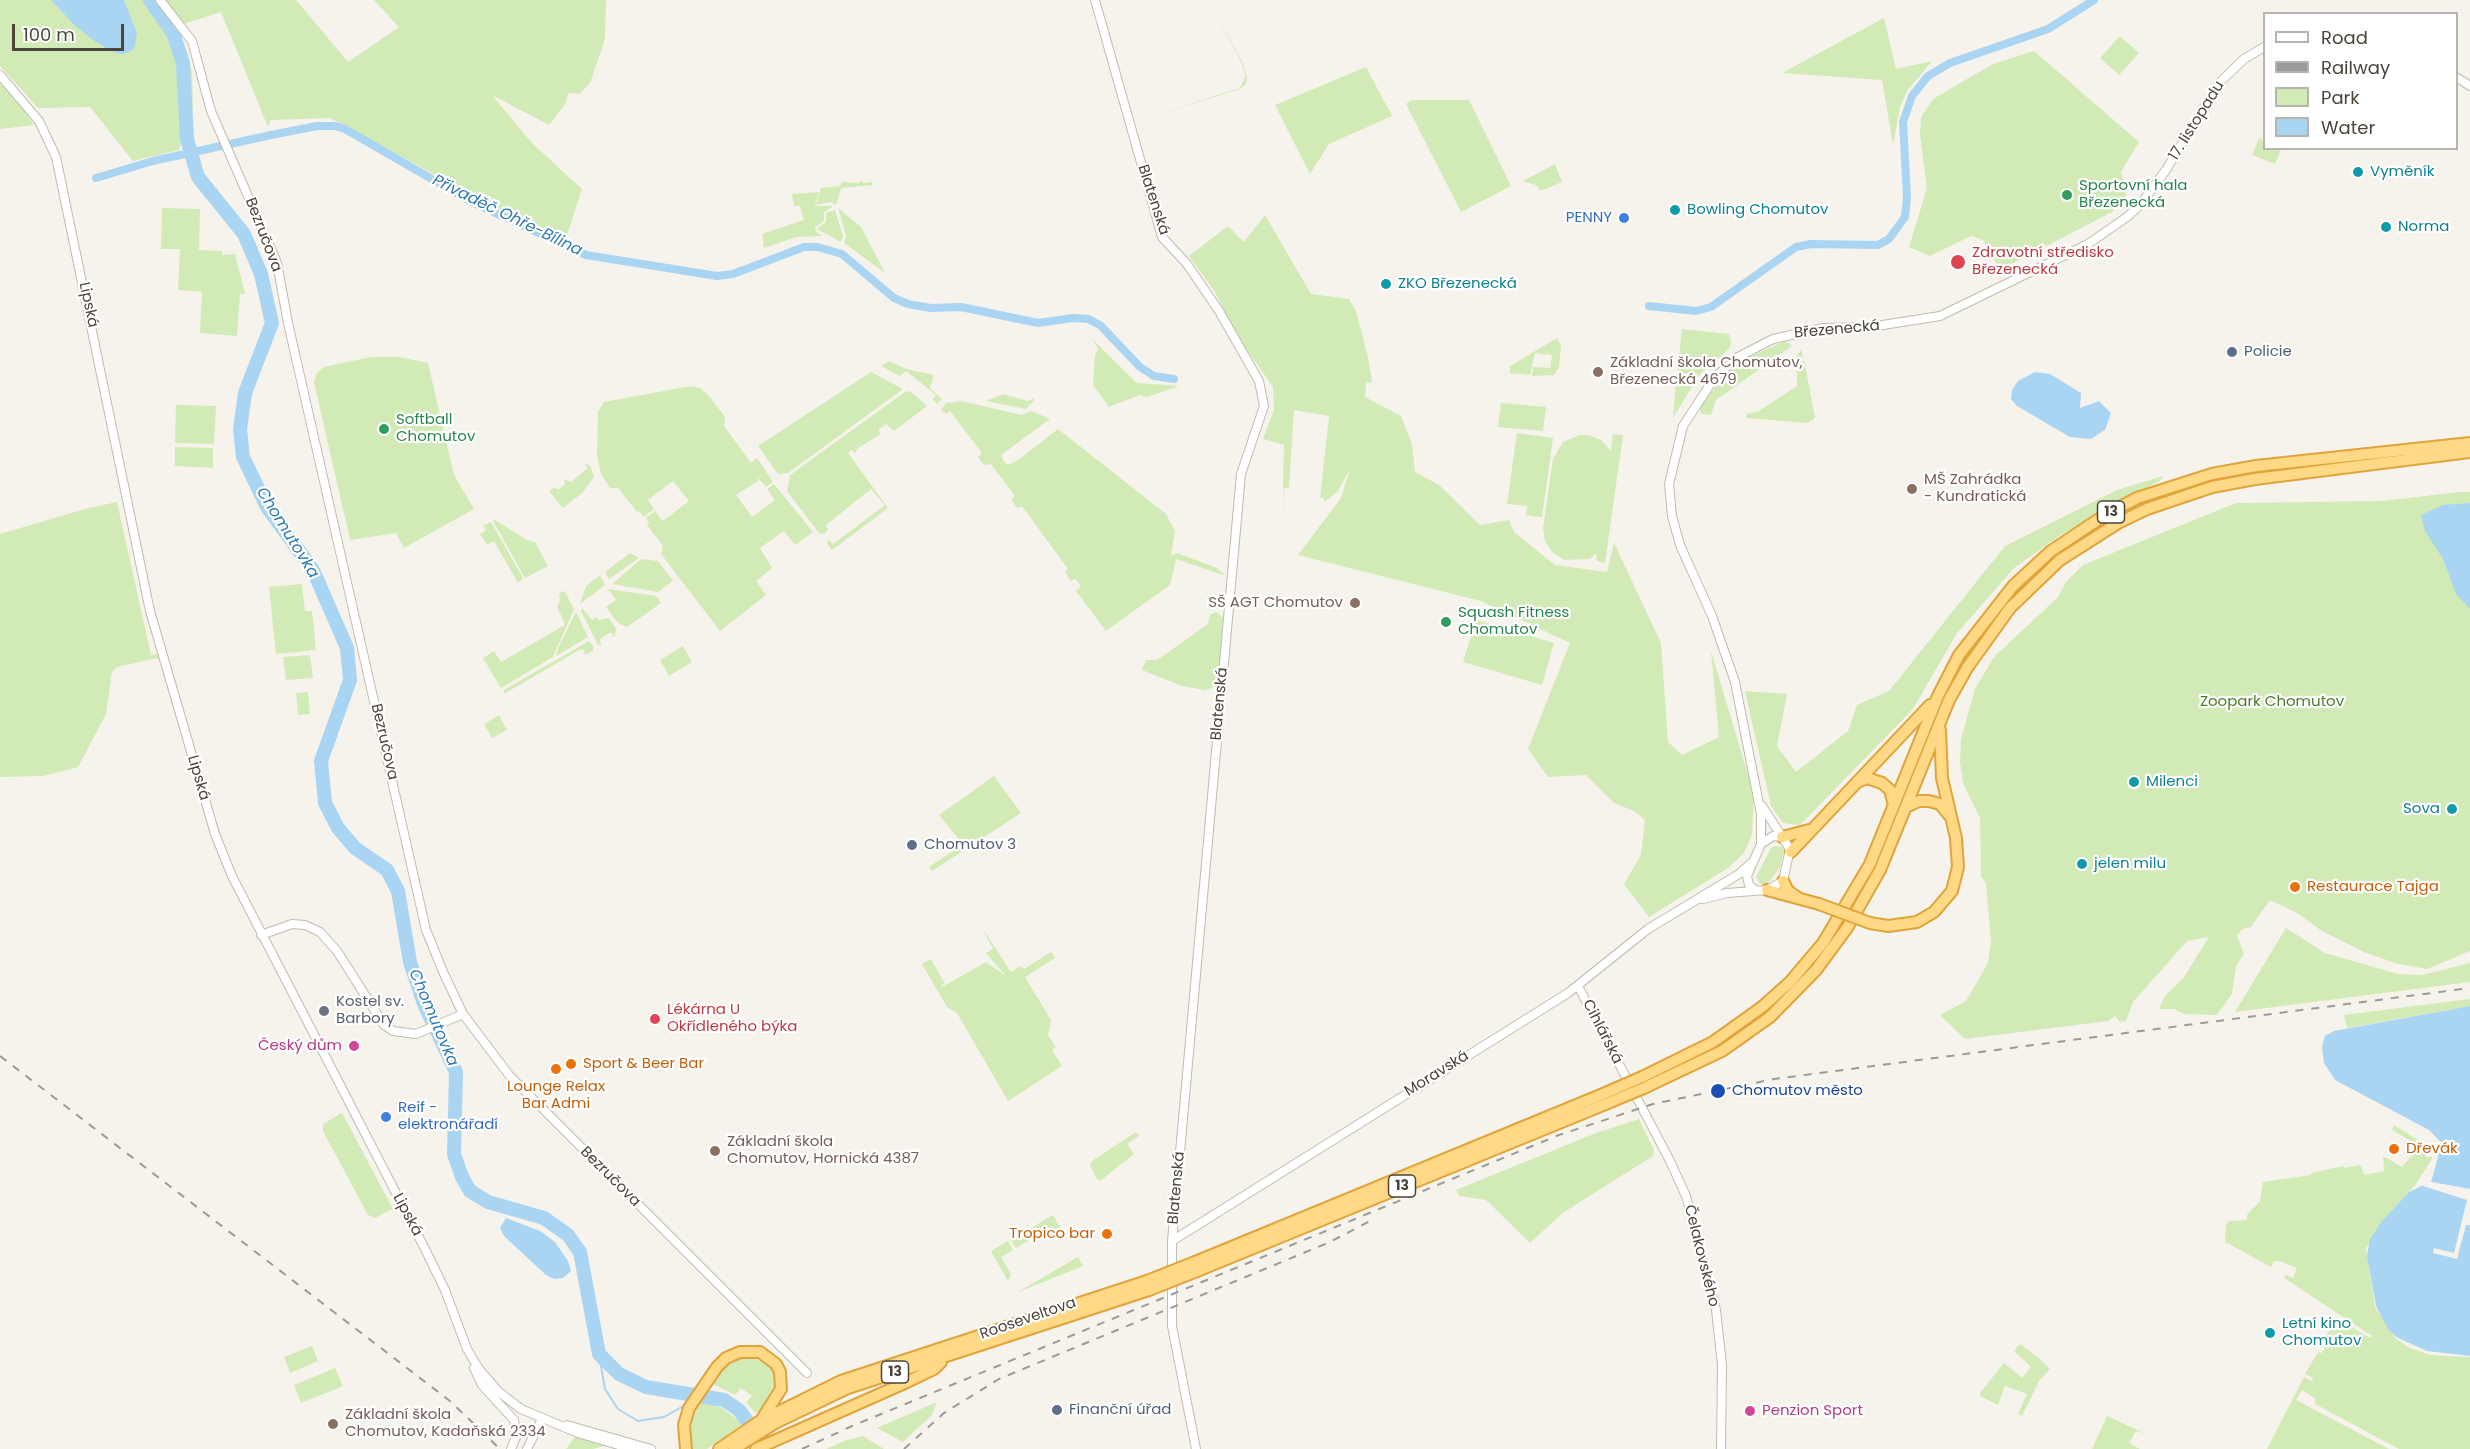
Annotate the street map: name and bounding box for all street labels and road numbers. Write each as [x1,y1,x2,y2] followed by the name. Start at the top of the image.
[2165,78,2229,164] street label: 17. listopadu
[1133,162,1173,238] street label: Blatenská
[241,195,285,275] street label: Bezručova
[74,281,102,329] street label: Lipská
[1793,317,1881,343] street label: Březenecká
[2098,501,2124,523] road number: 13
[1208,667,1232,741] street label: Blatenská
[366,702,402,782] street label: Bezručova
[183,753,213,803] street label: Lipská
[1578,997,1626,1067] street label: Cihlářská
[1402,1047,1472,1101] street label: Moravská
[576,1143,644,1211] street label: Bezručova
[1165,1151,1189,1225] street label: Blatenská
[1388,1175,1416,1197] road number: 13
[388,1190,426,1240] street label: Lipská
[1680,1203,1722,1309] street label: Čelakovského
[978,1294,1078,1344] street label: Rooseveltova
[882,1361,908,1383] road number: 13

